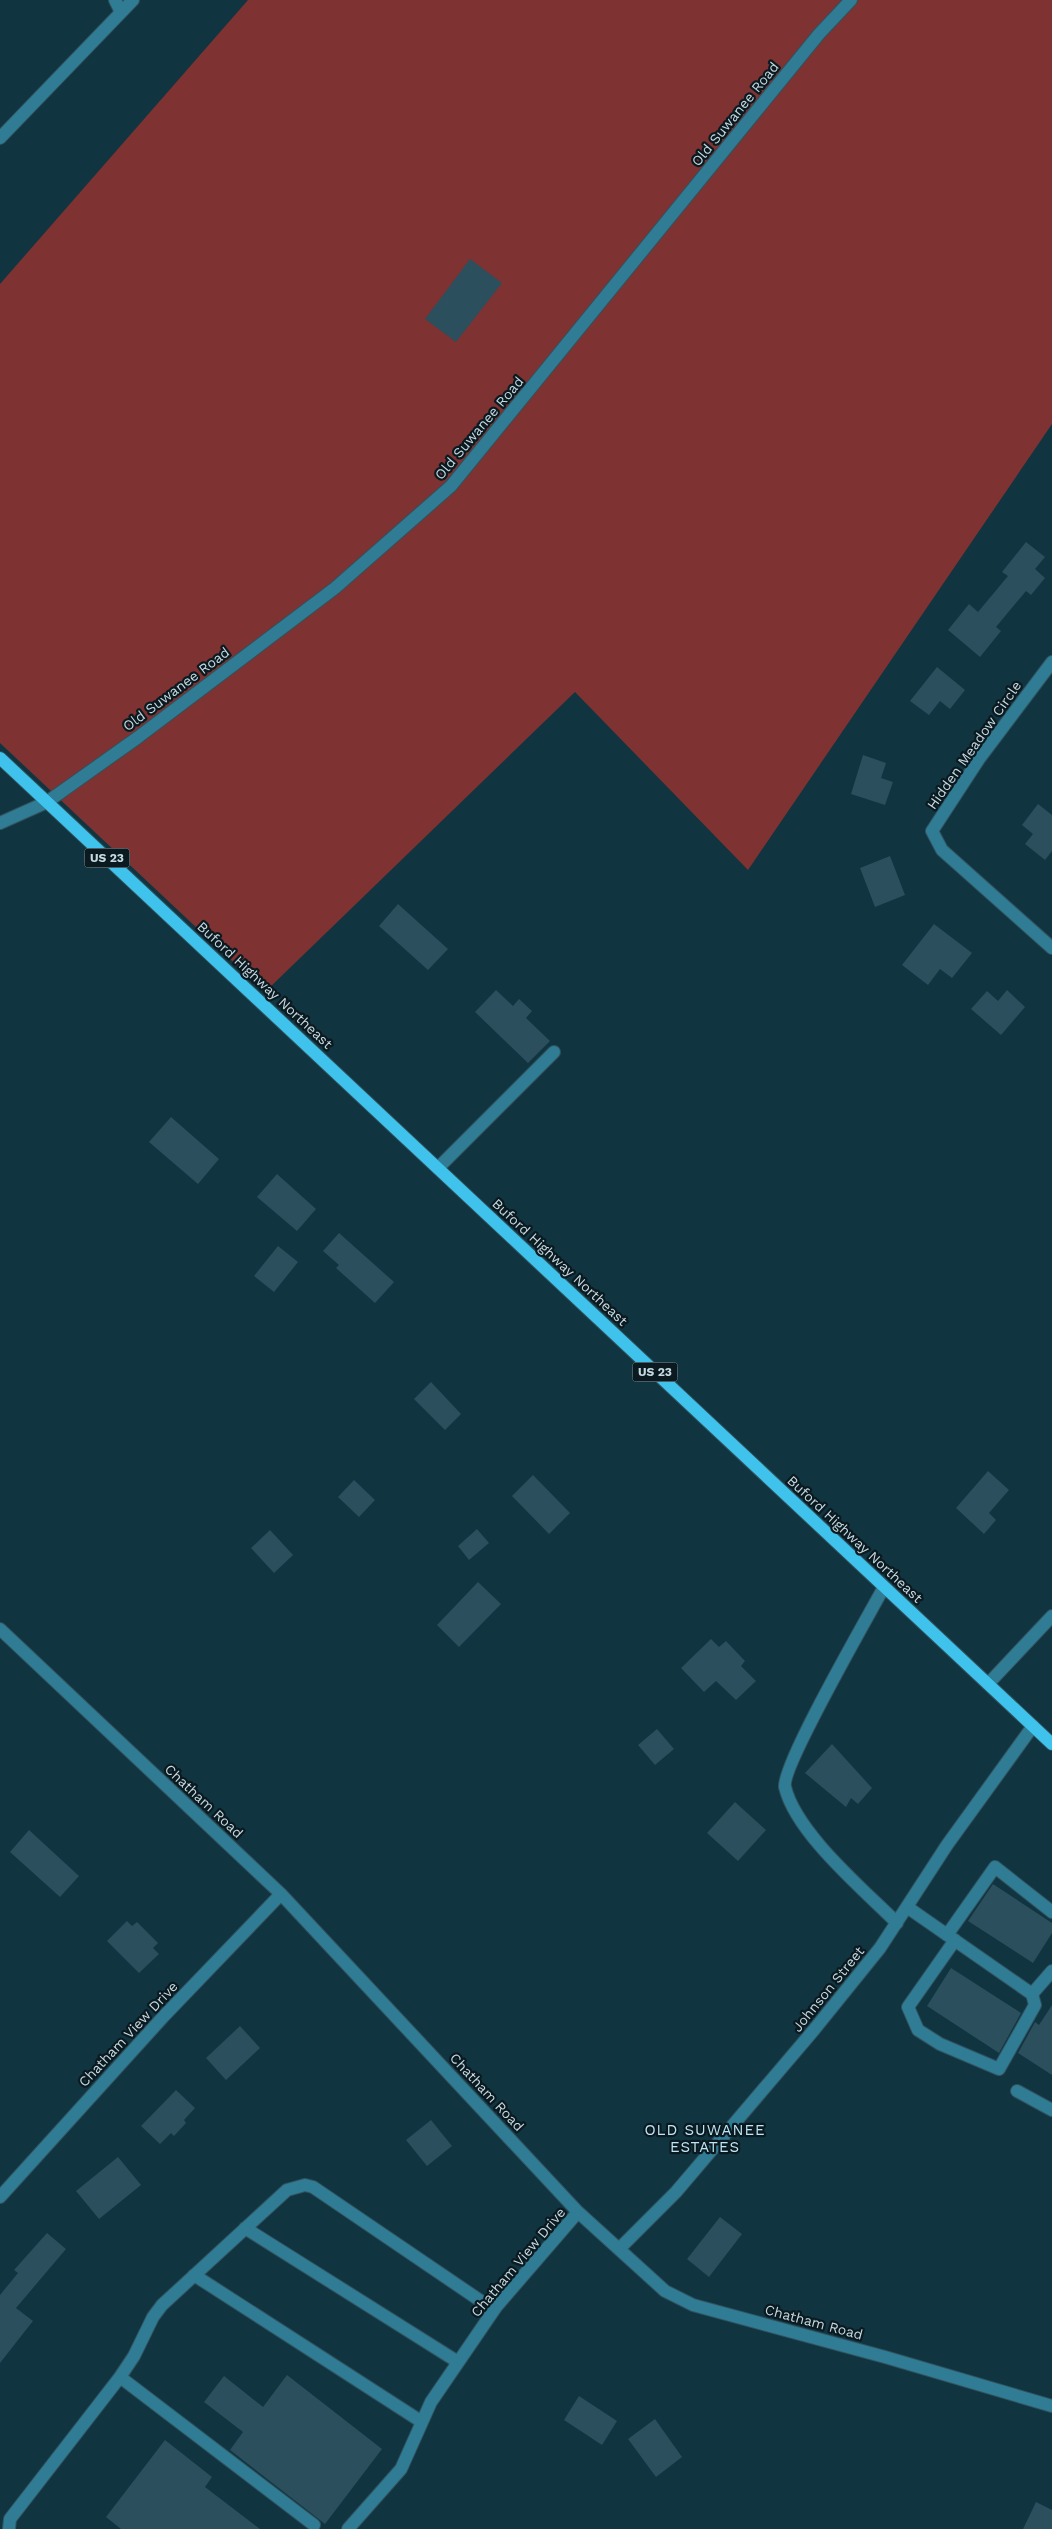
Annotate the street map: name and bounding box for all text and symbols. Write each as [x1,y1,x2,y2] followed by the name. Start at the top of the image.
[688,59,782,169] street label: Old Suwanee Road
[431,373,527,483] street label: Old Suwanee Road
[120,644,232,734] street label: Old Suwanee Road
[924,678,1024,812] street label: Hidden Meadow Circle
[84,848,130,868] road number: US 23
[194,918,336,1052] street label: Buford Highway Northeast
[489,1195,631,1329] street label: Buford Highway Northeast
[632,1362,678,1381] road number: US 23
[784,1472,926,1606] street label: Buford Highway Northeast
[162,1761,246,1841] street label: Chatham Road
[789,1943,867,2035] street label: Johnson Street
[75,1978,181,2090] street label: Chatham View Drive
[447,2050,527,2134] street label: Chatham Road
[644,2121,766,2156] district label: OLD SUWANEE ESTATES
[468,2204,568,2320] street label: Chatham View Drive
[763,2301,865,2343] street label: Chatham Road

